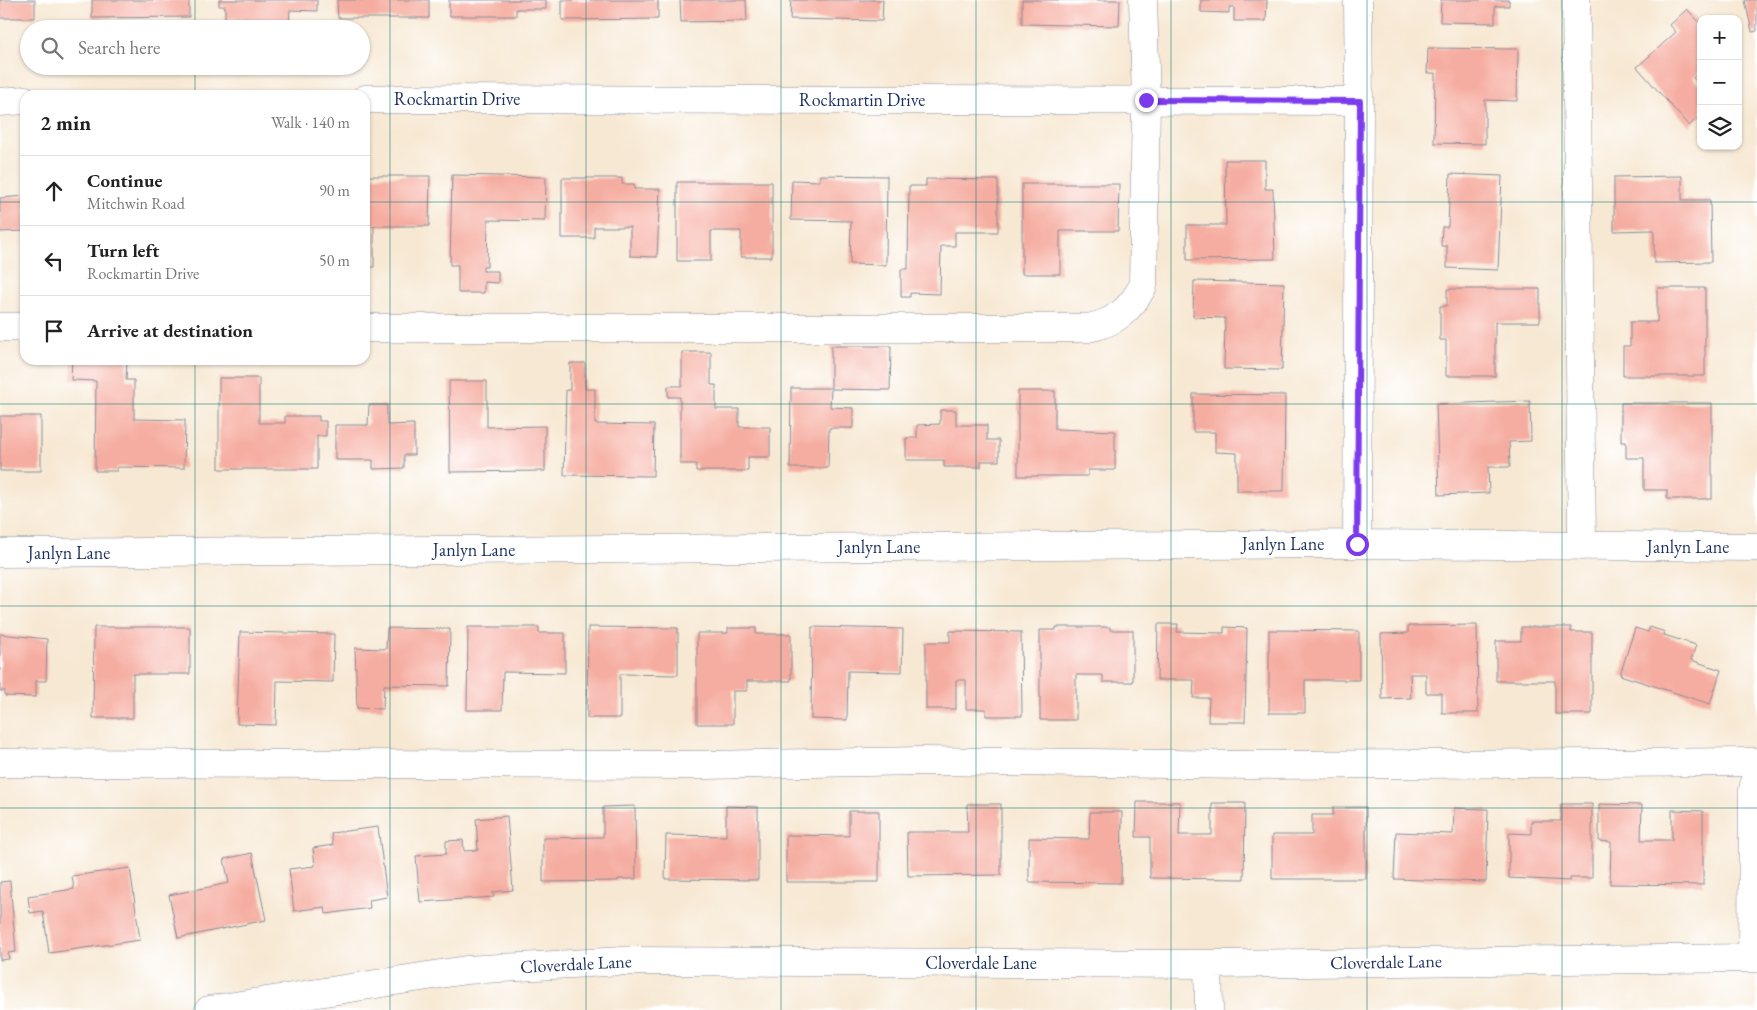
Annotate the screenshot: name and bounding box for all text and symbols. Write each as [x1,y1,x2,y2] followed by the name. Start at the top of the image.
[1697,15,1742,150] map controls
[1697,15,1742,60] button: +
[20,20,370,75] search box
[38,34,66,62] icon: search
[78,35,160,60] text: Search here
[1697,60,1742,105] button: −
[394,87,520,110] street label: Rockmartin Drive
[799,88,925,111] street label: Rockmartin Drive
[1135,89,1158,112] route end
[1697,105,1742,150] button: layers
[40,109,91,136] text: 2 min
[271,112,350,133] text: Walk · 140 m
[87,168,162,193] text: Continue
[40,177,68,205] icon: ahead
[319,180,350,201] text: 90 m
[87,193,185,214] text: Mitchwin Road
[87,238,159,263] text: Turn left
[40,247,68,275] icon: left
[319,250,350,271] text: 50 m
[87,263,199,284] text: Rockmartin Drive
[40,317,68,345] icon: arrive
[87,318,253,343] text: Arrive at destination
[1240,532,1324,555] street label: Janlyn Lane
[1346,533,1369,556] route start
[836,535,920,558] street label: Janlyn Lane
[1645,535,1729,558] street label: Janlyn Lane
[431,538,515,561] street label: Janlyn Lane
[26,541,110,564] street label: Janlyn Lane
[520,949,632,978] street label: Cloverdale Lane
[1330,949,1442,974] street label: Cloverdale Lane
[925,951,1037,974] street label: Cloverdale Lane

